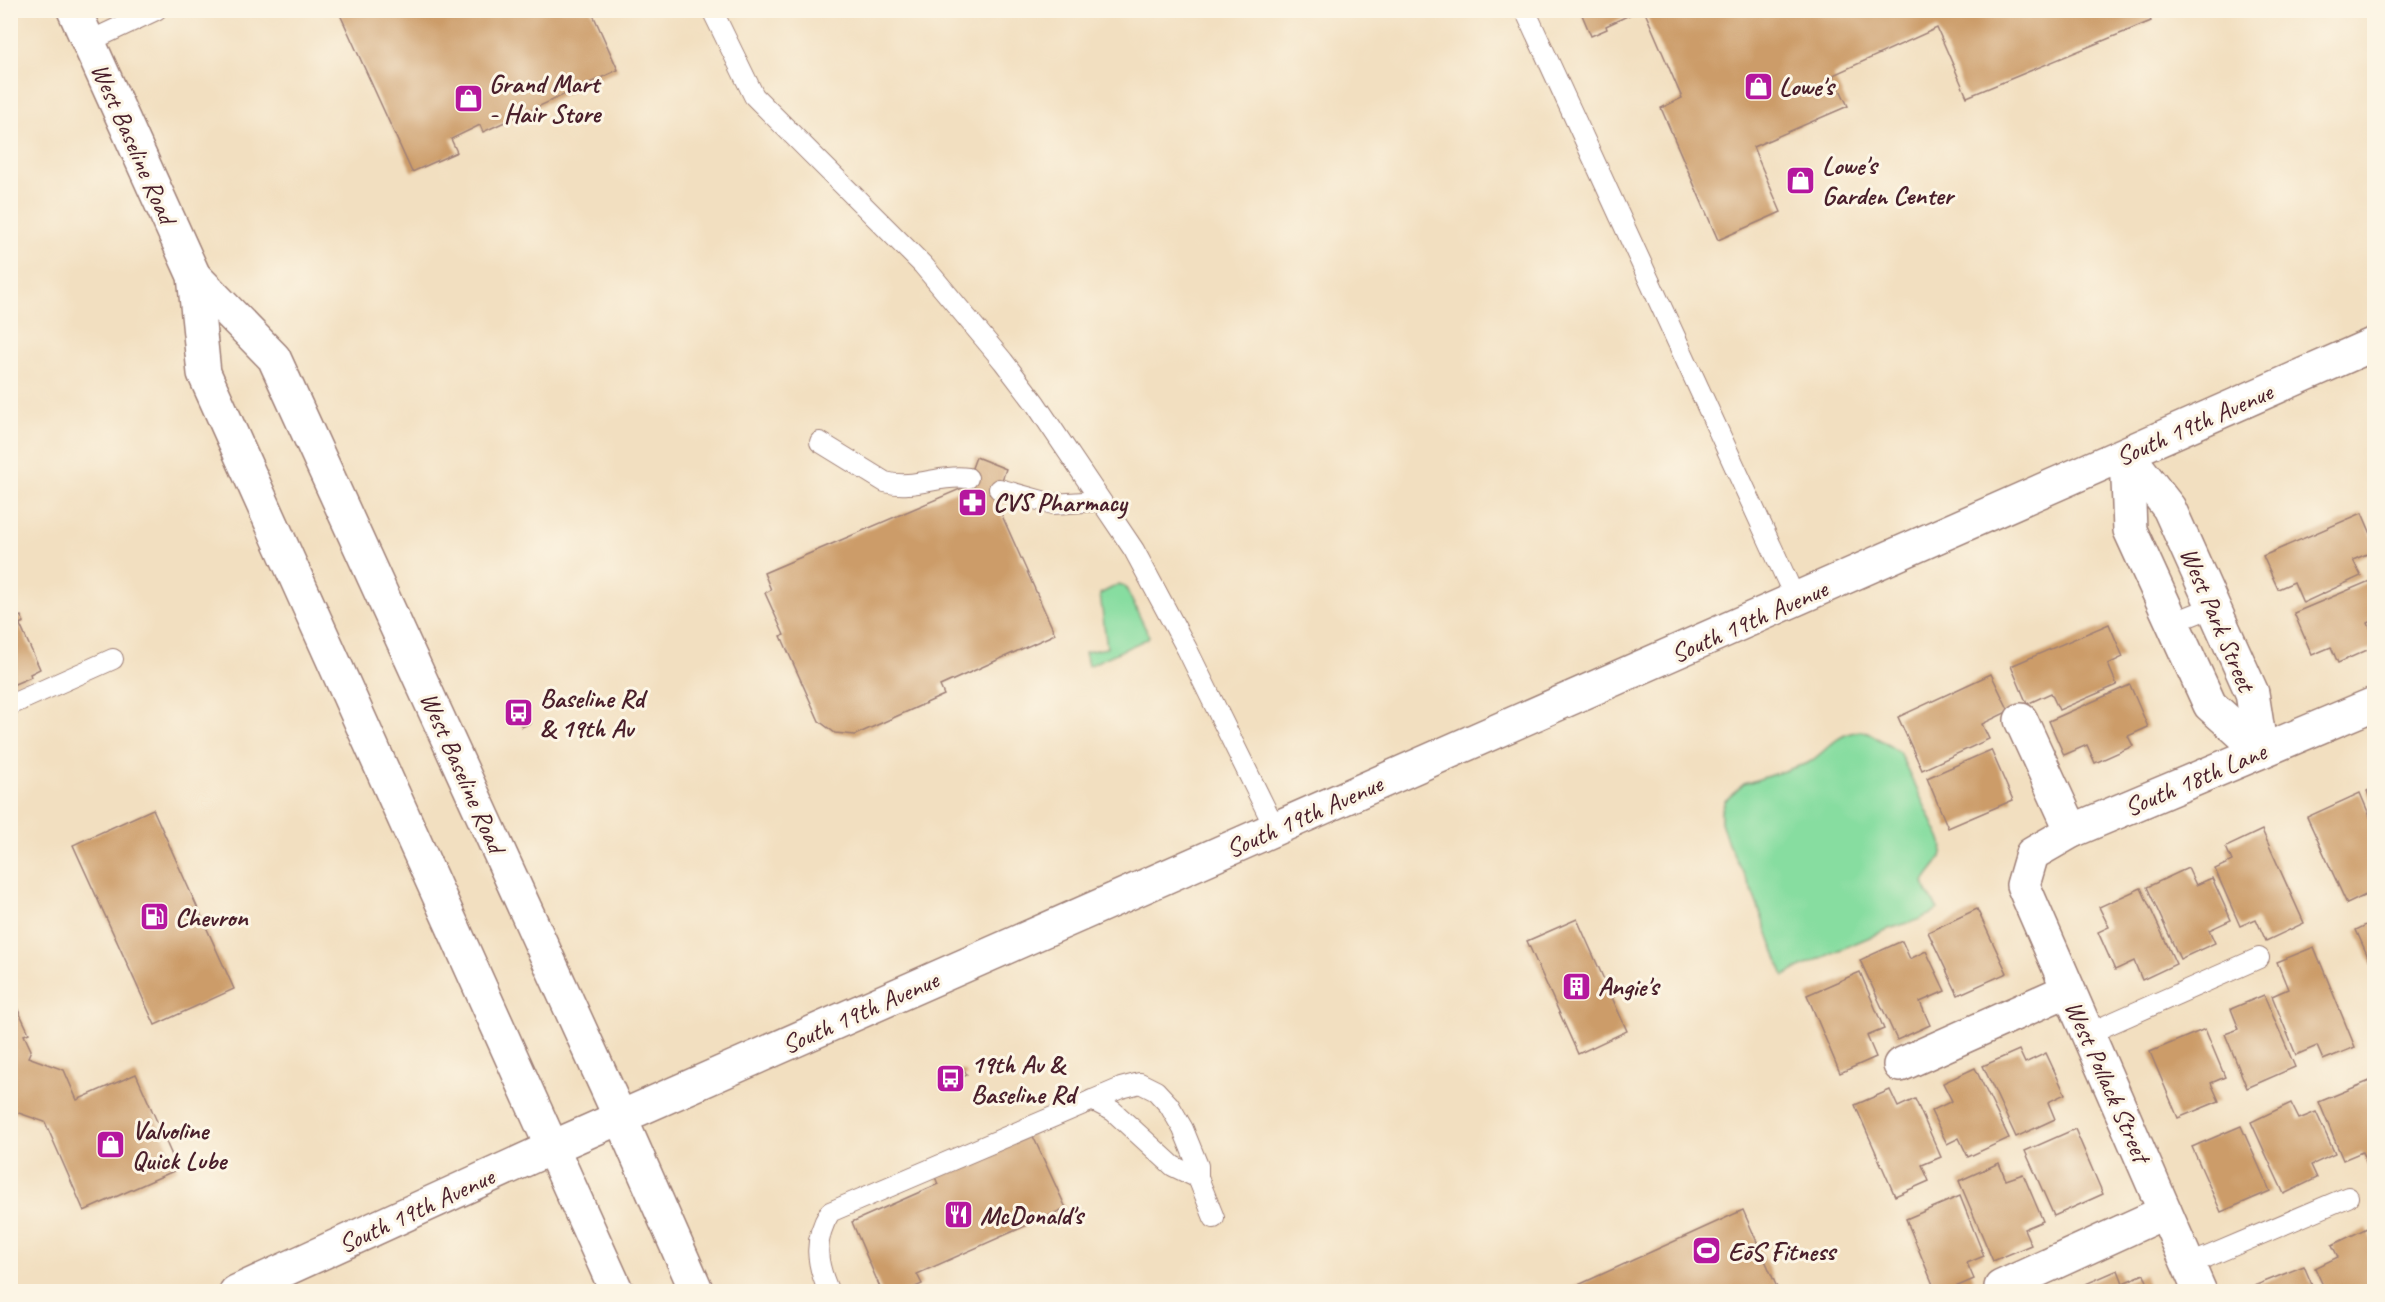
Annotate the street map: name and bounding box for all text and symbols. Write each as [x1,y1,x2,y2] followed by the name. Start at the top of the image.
[83,58,185,232] street label: West Baseline Road
[489,67,602,130] place label: Grand Mart - Hair Store
[1742,70,1774,102] shop icon: Lowe's
[1779,70,1836,103] place label: Lowe's
[452,82,484,114] shop icon: Grand Mart - Hair Store
[1822,149,1955,212] place label: Lowe's Garden Center
[1785,164,1817,196] shop icon: Lowe's Garden Center
[2111,375,2279,474] street label: South 19th Avenue
[956,486,988,518] pharmacy icon: CVS Pharmacy
[993,486,1129,519] place label: CVS Pharmacy
[2172,542,2264,698] street label: West Park Street
[1666,572,1834,671] street label: South 19th Avenue
[540,682,648,745] place label: Baseline Rd & 19th Av
[412,687,514,861] street label: West Baseline Road
[503,697,535,729] bus stop icon: Baseline Rd & 19th Av
[2119,734,2272,824] street label: South 18th Lane
[1221,767,1389,866] street label: South 19th Avenue
[138,901,170,933] fuel station icon: Chevron
[175,901,249,934] place label: Chevron
[777,963,945,1062] street label: South 19th Avenue
[1561,970,1593,1002] building icon: Angie's
[1598,970,1661,1003] place label: Angie's
[2057,995,2159,1170] street label: West Pollack Street
[971,1048,1079,1111] place label: 19th Av & Baseline Rd
[934,1063,966,1095] bus stop icon: 19th Av & Baseline Rd
[132,1114,228,1177] place label: Valvoline Quick Lube
[95,1129,127,1161] shop icon: Valvoline Quick Lube
[333,1159,501,1261] street label: South 19th Avenue
[943,1199,975,1231] restaurant icon: McDonald's
[980,1199,1086,1232] place label: McDonald's
[1691,1235,1723,1267] sports icon: EōS Fitness
[1728,1235,1838,1268] place label: EōS Fitness

